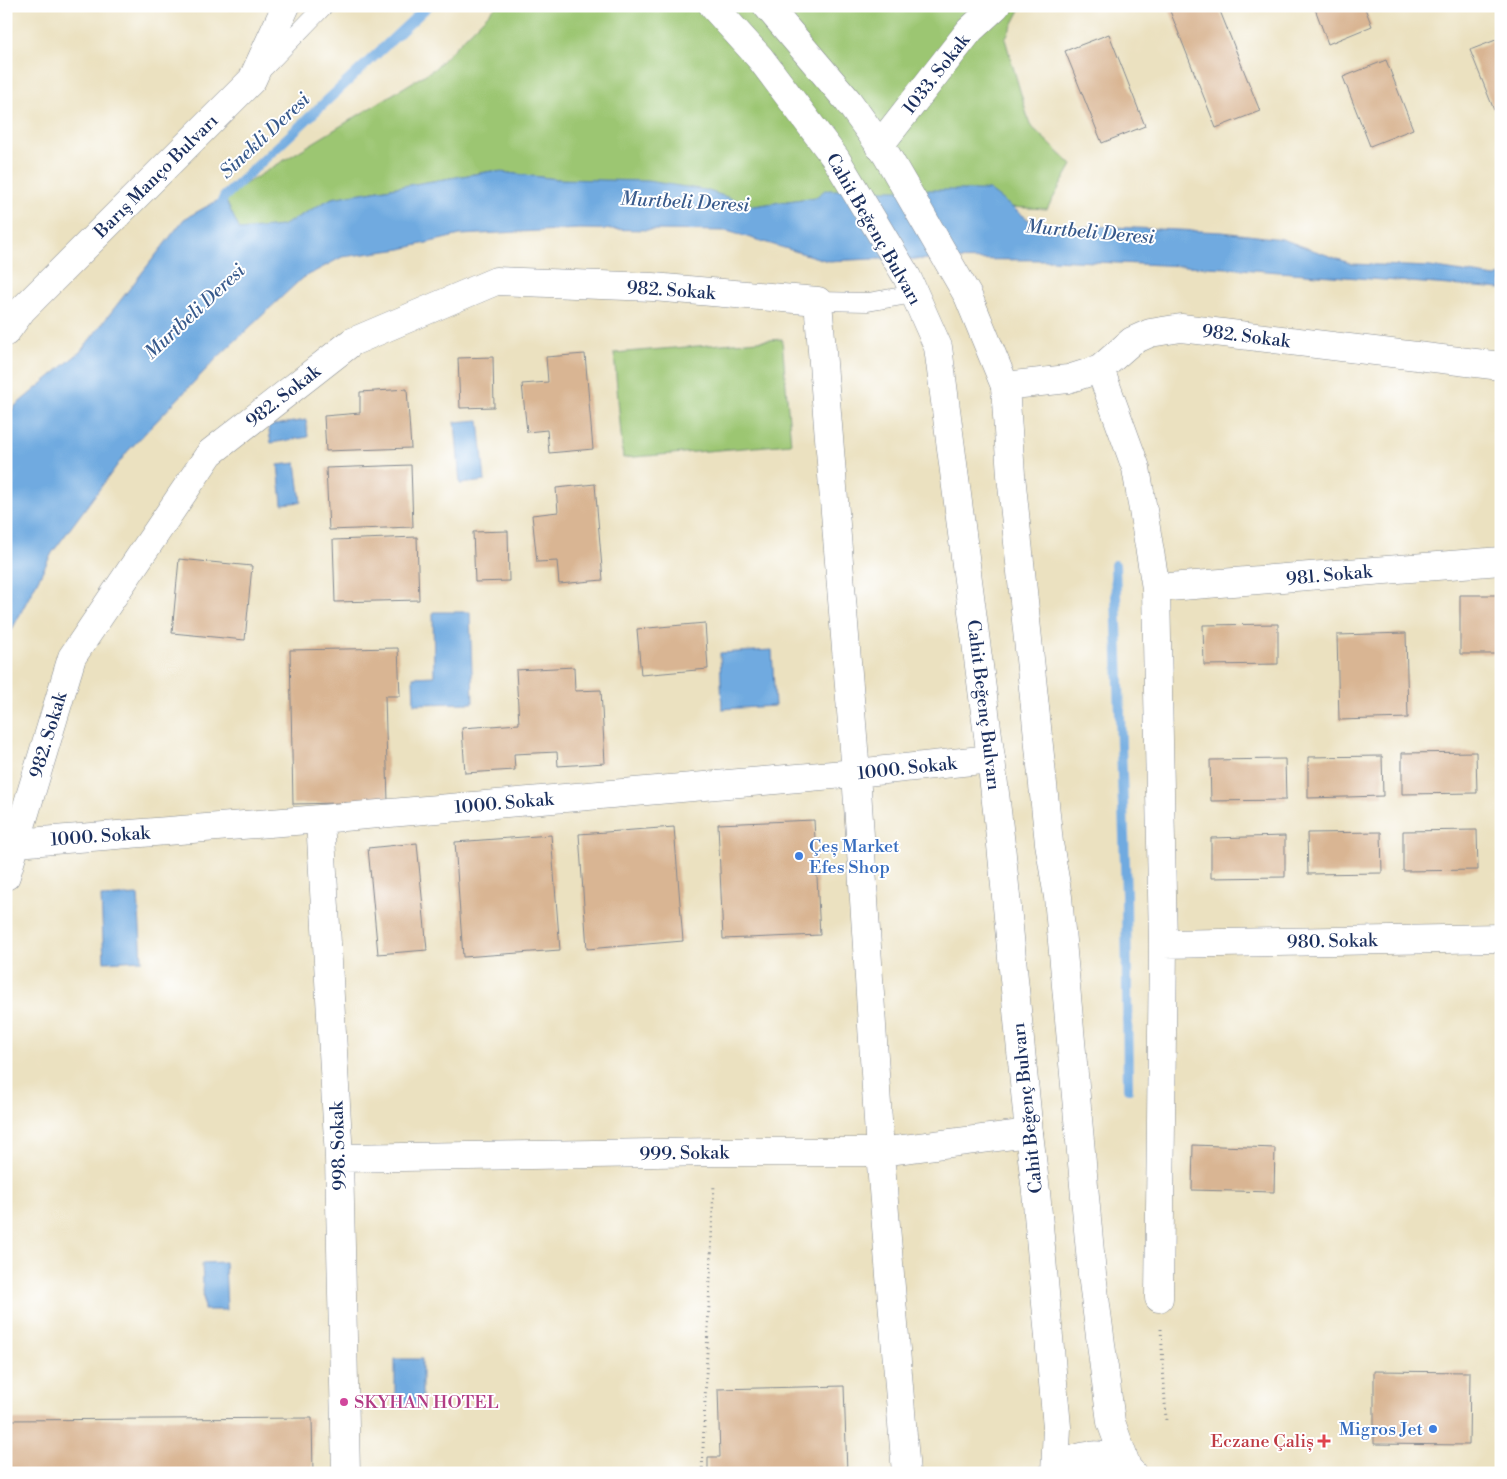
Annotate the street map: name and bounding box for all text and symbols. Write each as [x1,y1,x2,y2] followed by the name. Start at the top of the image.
[898,28,976,119] street label: 1033. Sokak
[214,88,315,184] water label: Sinekli Deresi
[89,110,223,244] street label: Barış Manço Bulvarı
[821,149,926,309] street label: Cahit Beğenç Bulvarı
[620,187,750,217] water label: Murtbeli Deresi
[1024,214,1155,250] water label: Murtbeli Deresi
[139,259,250,365] water label: Murtbeli Deresi
[626,276,718,305] street label: 982. Sokak
[1200,320,1293,354] street label: 982. Sokak
[241,359,327,433] street label: 982. Sokak
[1285,560,1375,591] street label: 981. Sokak
[962,619,1005,792] street label: Cahit Beğenç Bulvarı
[24,688,73,781] street label: 982. Sokak
[856,752,959,785] street label: 1000. Sokak
[453,788,556,819] street label: 1000. Sokak
[50,821,152,851] street label: 1000. Sokak
[809,835,900,879] place label: Çeș Market Efes Shop
[793,850,805,862] marker: Çeș Market Efes Shop
[1287,929,1379,954] street label: 980. Sokak
[1007,1021,1048,1194] street label: Cahit Beğenç Bulvarı
[325,1099,352,1191] street label: 998. Sokak
[639,1141,731,1166] street label: 999. Sokak
[354,1391,499,1414] place label: SKYHAN HOTEL
[338,1396,350,1408] marker: SKYHAN HOTEL
[1339,1418,1424,1441] place label: Migros Jet
[1427,1423,1439,1435] marker: Migros Jet
[1211,1430,1314,1453] place label: Eczane Çaliș
[1318,1435,1330,1447] marker: Eczane Çaliș

